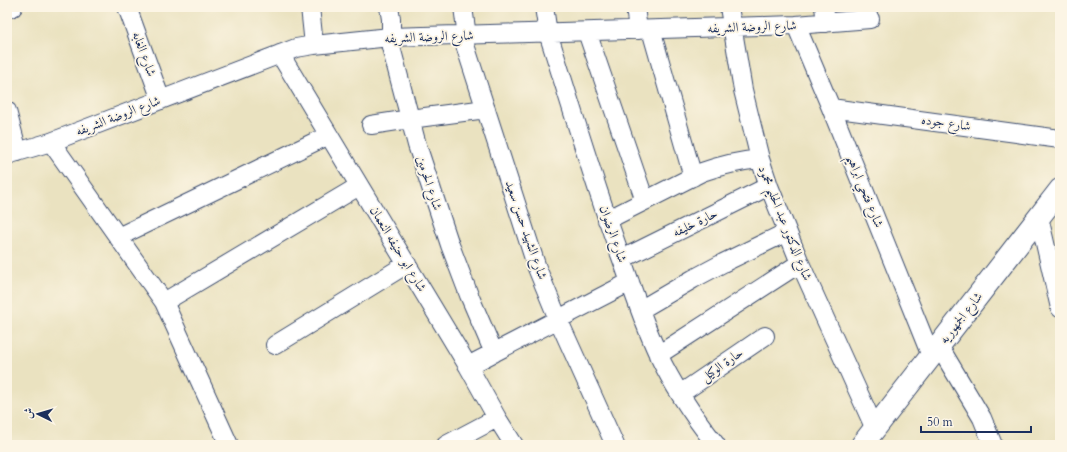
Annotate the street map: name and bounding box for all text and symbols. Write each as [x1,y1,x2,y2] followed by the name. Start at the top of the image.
[707,16,797,40] street label: شارع الروضة الشريفه
[384,26,474,50] street label: شارع الروضة الشريفه
[126,29,160,80] street label: شارع الغابه
[73,92,164,142] street label: شارع الروضة الشريفه
[920,111,972,137] street label: شارع جوده
[839,152,888,232] street label: شارع فتحي ابراهيم
[410,153,446,213] street label: شارع الحرمين
[750,163,816,285] street label: شارع الدكتور عبد الحليم محمود
[499,178,551,283] street label: شارع الشهيد حسن سعيد
[364,203,431,296] street label: شارع ابو حنيفه النعمان
[593,203,631,266] street label: شارع الرضوان
[670,204,721,242] street label: حارة خليفه
[935,288,988,349] street label: شارع الجمهوريه
[697,344,747,386] street label: حارة الوكيل
[18,394,58,434] north arrow
[21,407,36,419] text: ش
[921,408,1031,434] scale bar
[927,414,954,430] text: 50 m

